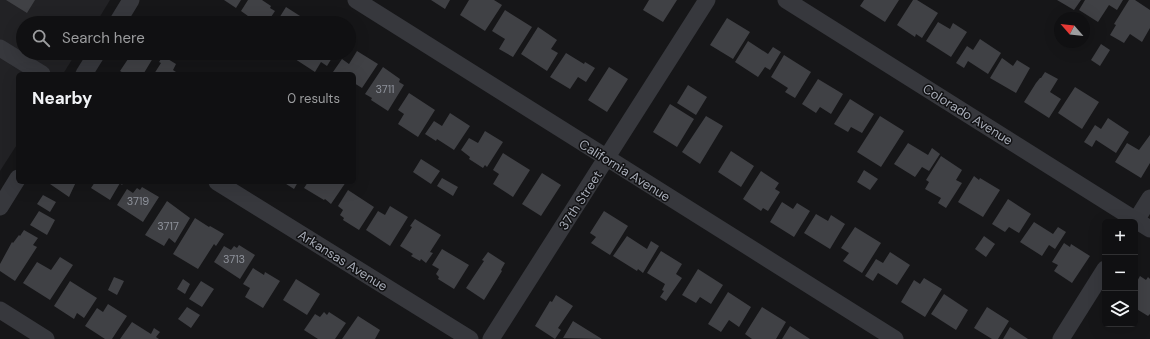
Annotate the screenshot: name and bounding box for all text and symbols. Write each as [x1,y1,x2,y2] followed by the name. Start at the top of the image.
[1054,12,1090,48] north arrow
[16,16,356,60] search box
[30,27,52,49] icon: search
[62,28,145,48] text: Search here
[920,80,1016,149] street label: Colorado Avenue
[375,82,395,96] house number: 3711
[32,87,92,109] text: Nearby
[287,90,340,107] text: 0 results
[576,136,674,205] street label: California Avenue
[555,167,606,233] street label: 37th Street
[127,194,149,208] house number: 3719
[157,219,179,233] house number: 3717
[1102,219,1138,327] map controls
[1102,219,1138,255] button: +
[295,226,391,295] street label: Arkansas Avenue
[223,252,245,266] house number: 3713
[1102,255,1138,291] button: −
[1102,291,1138,327] button: layers

